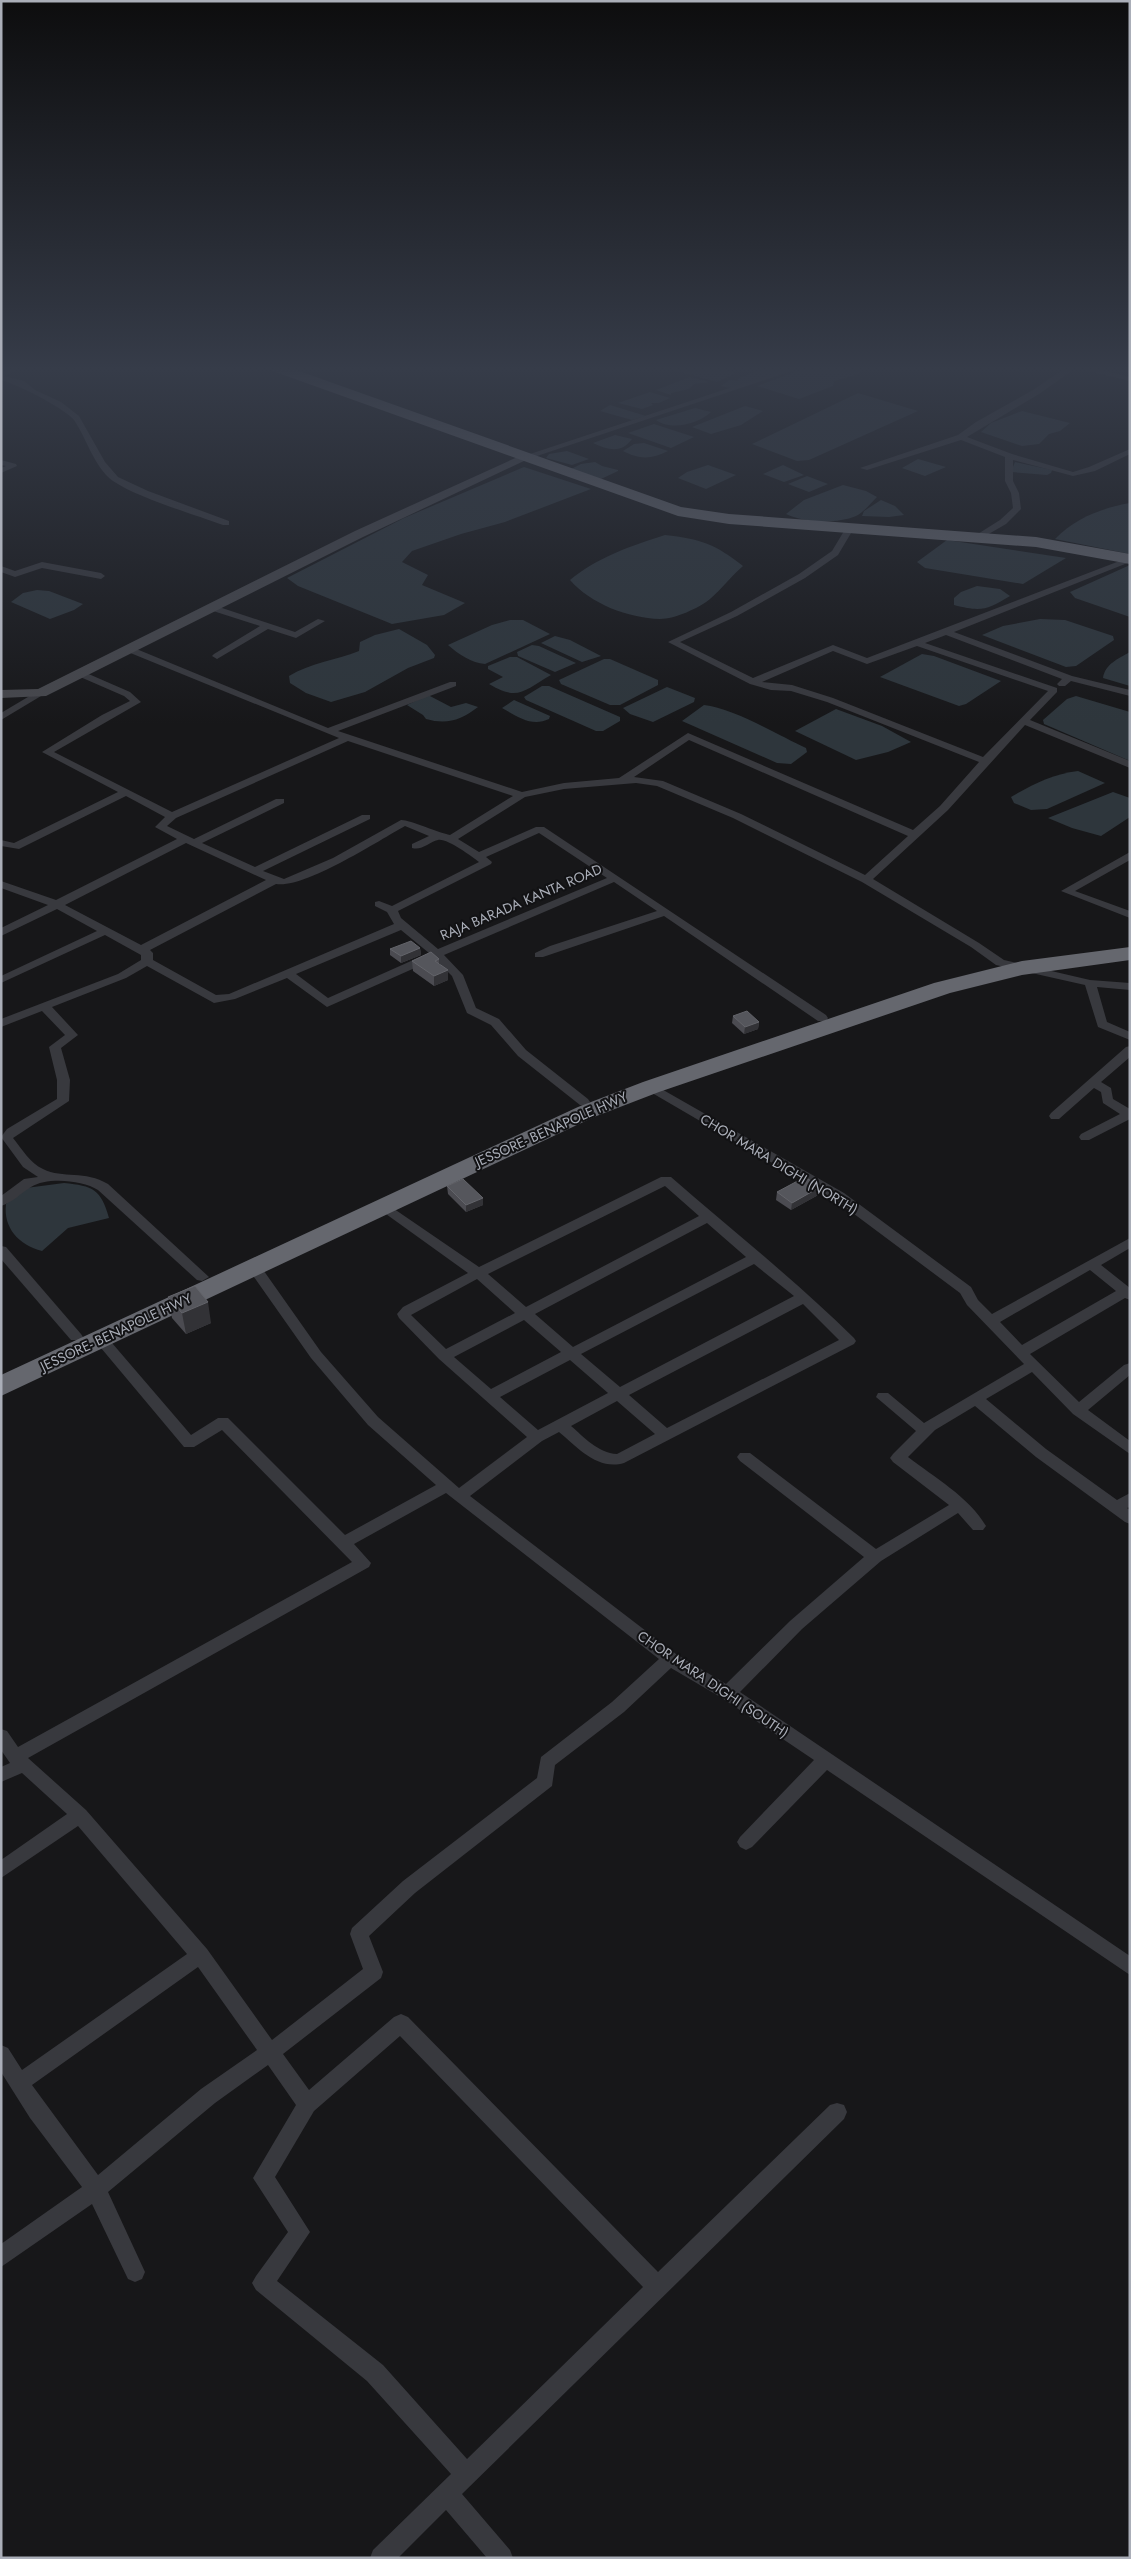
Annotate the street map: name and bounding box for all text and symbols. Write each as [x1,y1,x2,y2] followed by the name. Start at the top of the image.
[437,859,605,945] street label: RAJA BARADA KANTA ROAD
[470,1086,631,1172] street label: JESSORE- BENAPOLE HWY
[696,1109,862,1219] street label: CHOR MARA DIGHI (NORTH)
[35,1288,195,1377] street label: JESSORE- BENAPOLE HWY
[633,1626,793,1742] street label: CHOR MARA DIGHI (SOUTH)

